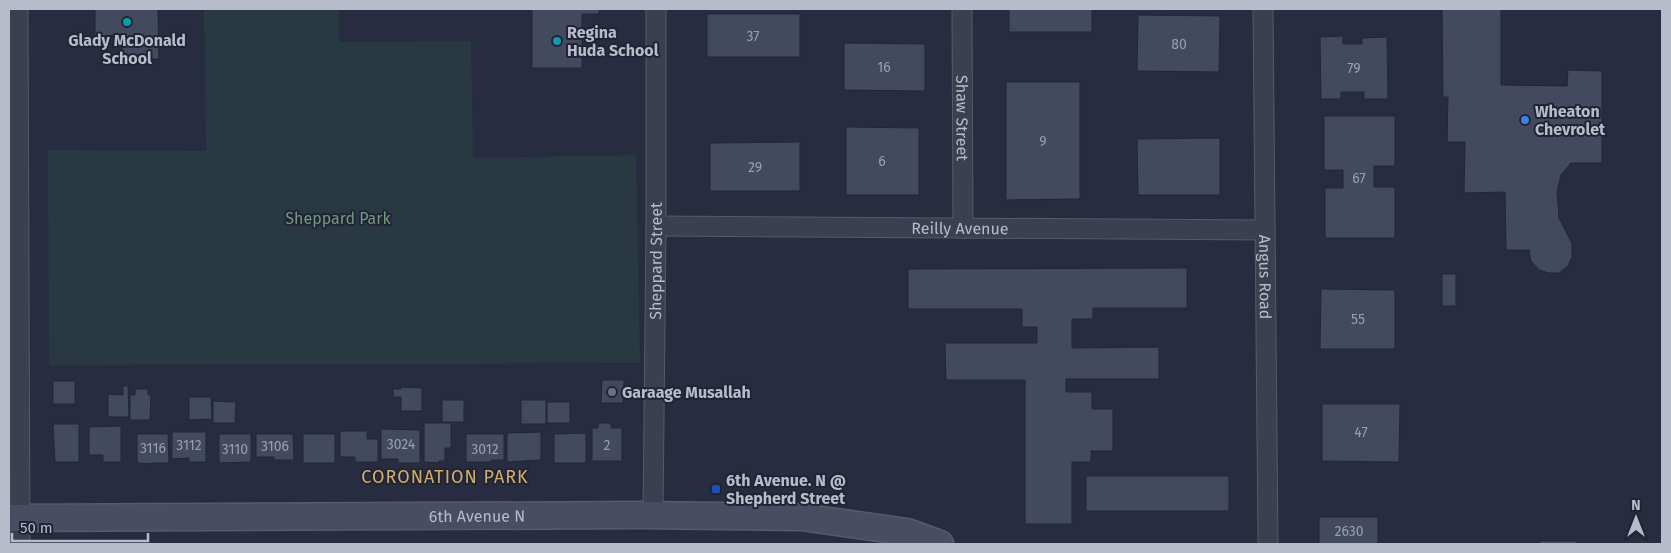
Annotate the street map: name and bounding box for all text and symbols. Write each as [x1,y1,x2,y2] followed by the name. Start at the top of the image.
[121,16,133,28] marker: Glady McDonald School
[567,23,659,60] place label: Regina Huda School
[746,28,760,45] house number: 37
[68,31,186,68] place label: Glady McDonald School
[551,35,563,47] marker: Regina Huda School
[1171,36,1187,53] house number: 80
[877,59,891,76] house number: 16
[1347,60,1361,77] house number: 79
[953,75,972,161] street label: Shaw Street
[1535,102,1606,139] place label: Wheaton Chevrolet
[1519,114,1531,126] marker: Wheaton Chevrolet
[1039,133,1047,150] house number: 9
[878,153,886,170] house number: 6
[748,159,762,176] house number: 29
[1352,170,1366,187] house number: 67
[646,202,666,320] street label: Sheppard Street
[285,209,391,228] park label: Sheppard Park
[911,218,1009,238] street label: Reilly Avenue
[1256,235,1275,319] street label: Angus Road
[1351,311,1365,328] house number: 55
[622,383,751,402] place label: Garaage Musallah
[606,386,618,398] marker: Garaage Musallah
[1354,424,1368,441] house number: 47
[387,436,416,453] house number: 3024
[176,437,202,454] house number: 3112
[604,437,611,454] house number: 2
[261,438,289,455] house number: 3106
[140,440,166,457] house number: 3116
[222,441,248,458] house number: 3110
[471,441,499,458] house number: 3012
[361,466,529,488] district label: CORONATION PARK
[726,471,846,508] place label: 6th Avenue. N @ Shepherd Street
[710,483,722,495] marker: 6th Avenue. N @ Shepherd Street
[1611,493,1661,543] north arrow
[1631,497,1641,514] text: N
[429,506,525,526] street label: 6th Avenue N
[12,510,149,542] scale bar
[20,519,53,537] text: 50 m
[1334,523,1364,540] house number: 2630

